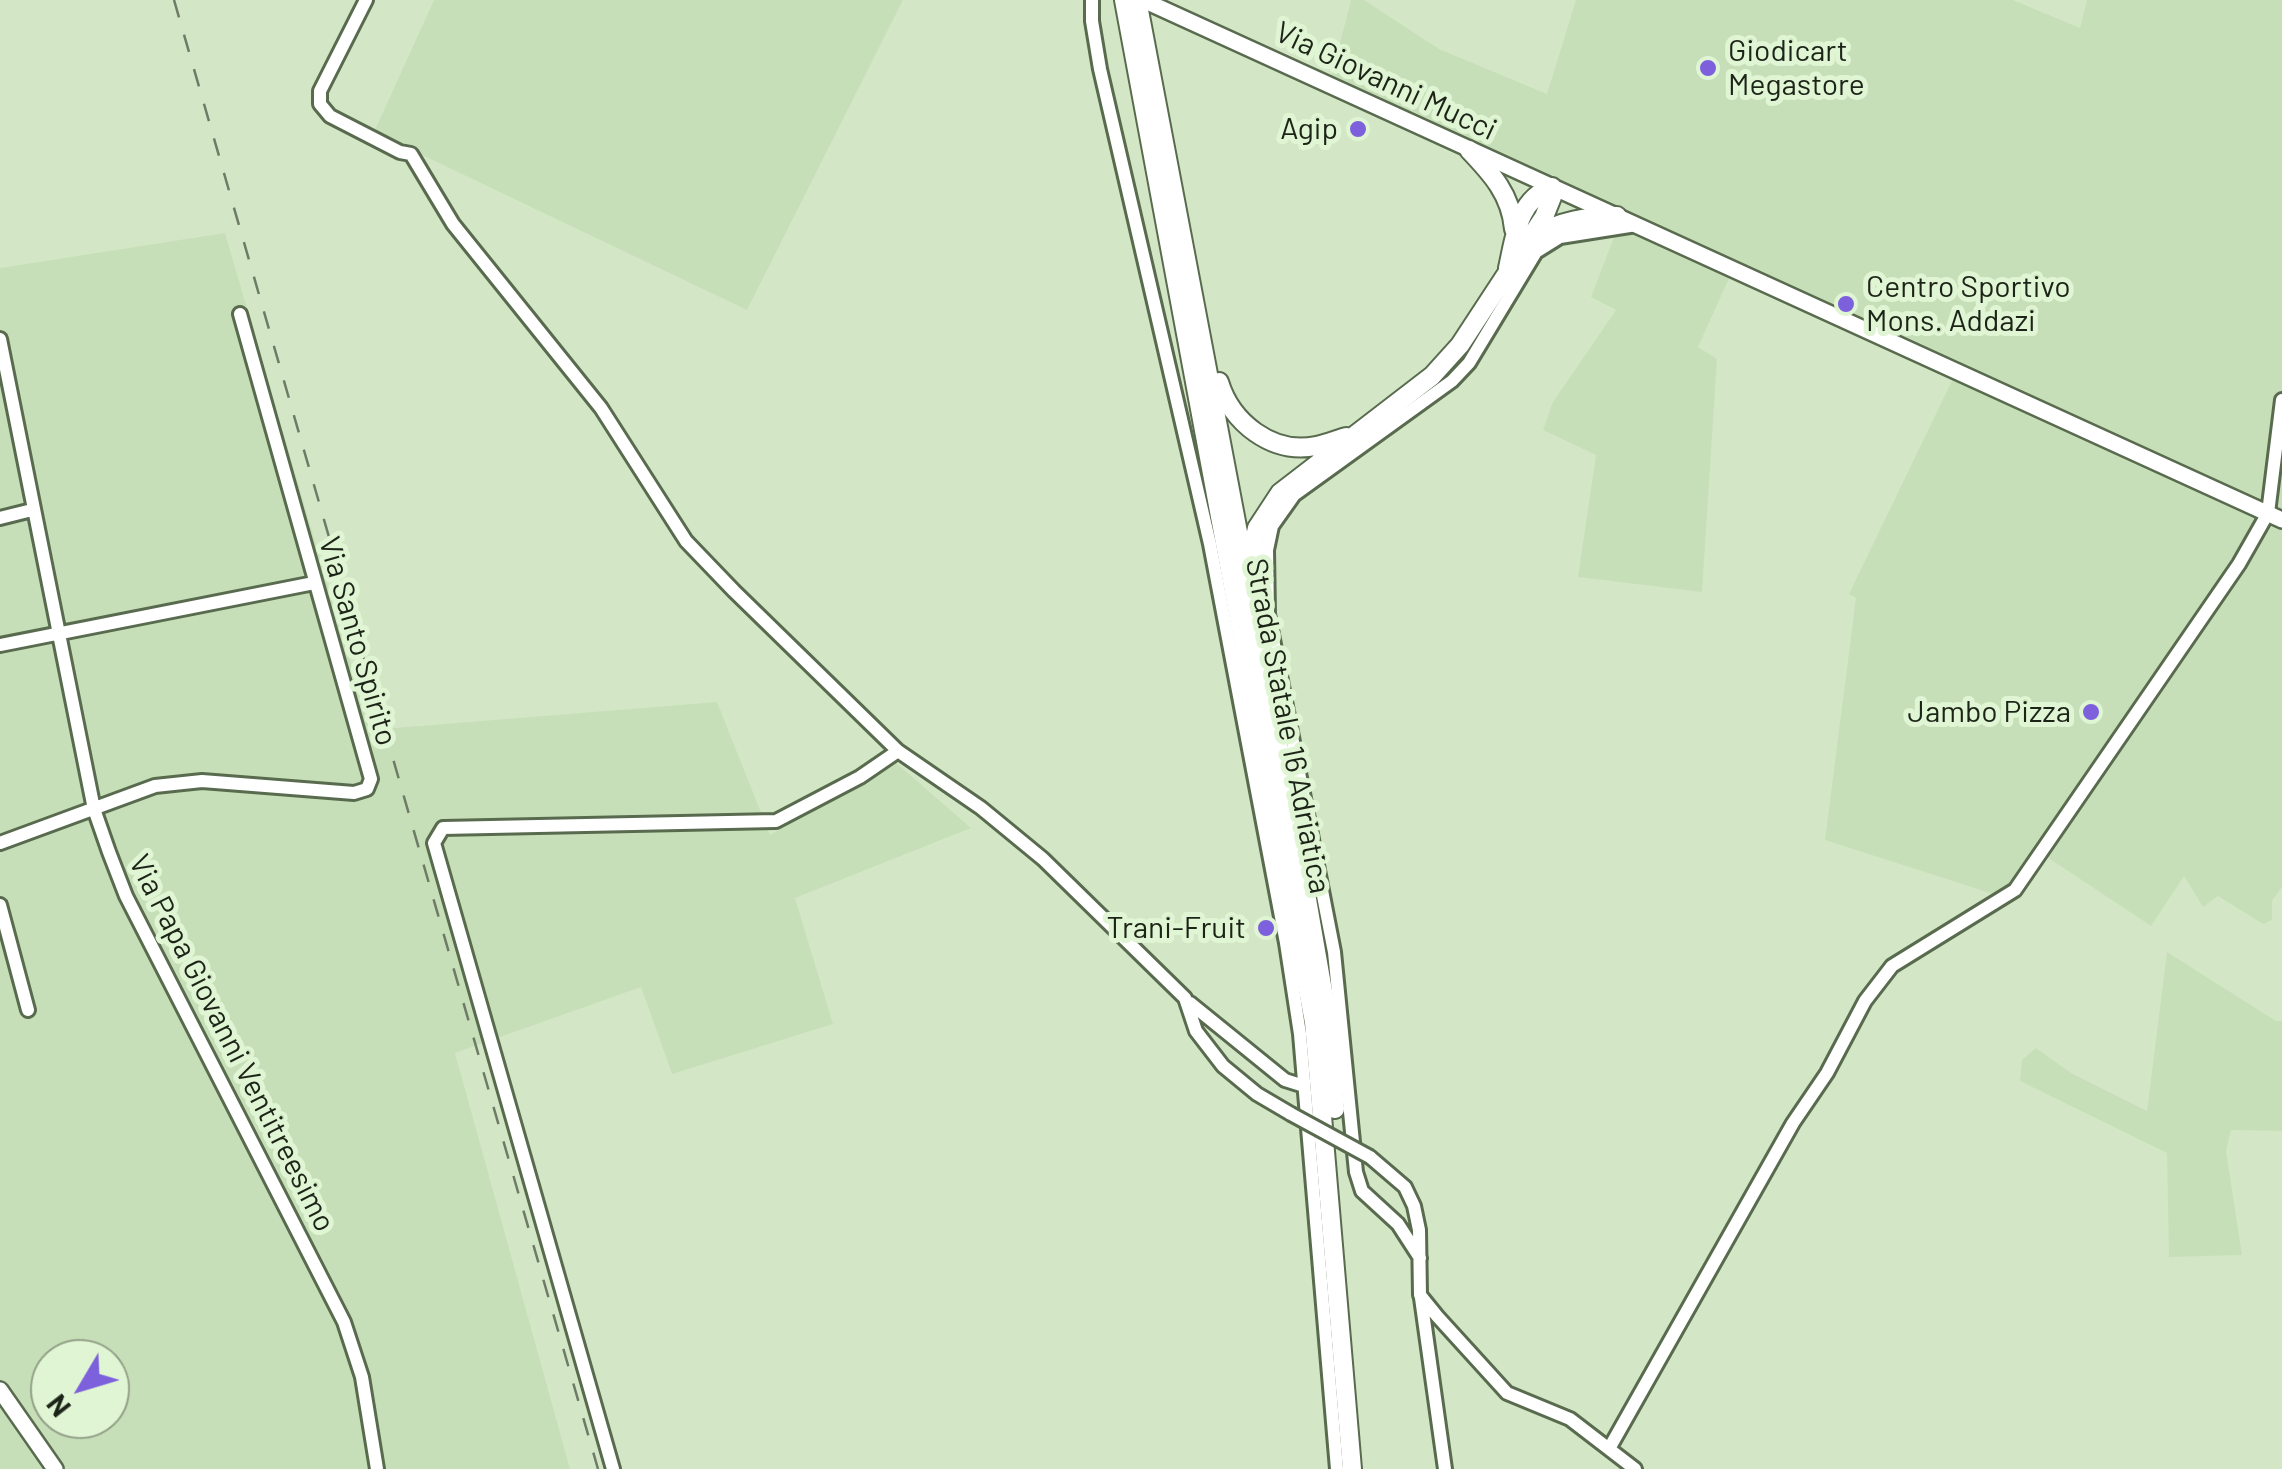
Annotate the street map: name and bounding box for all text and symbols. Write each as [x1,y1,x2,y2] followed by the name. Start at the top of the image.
[1270,14,1502,148] street label: Via Giovanni Mucci
[1728,33,1865,104] place label: Giodicart Megastore
[1697,57,1719,79] marker: Giodicart Megastore
[1280,111,1338,147] place label: Agip
[1347,118,1369,140] marker: Agip
[1866,269,2071,340] place label: Centro Sportivo Mons. Addazi
[1835,293,1857,315] marker: Centro Sportivo Mons. Addazi
[311,532,405,750] street label: Via Santo Spirito
[1238,555,1338,897] street label: Strada Statale 16 Adriatica
[1908,694,2071,730] place label: Jambo Pizza
[2080,701,2102,723] marker: Jambo Pizza
[121,849,343,1237] street label: Via Papa Giovanni Ventitreesimo
[1106,910,1246,946] place label: Trani-Fruit
[1255,917,1277,939] marker: Trani-Fruit
[30,1339,130,1439] north arrow
[39,1388,77,1424] text: N

